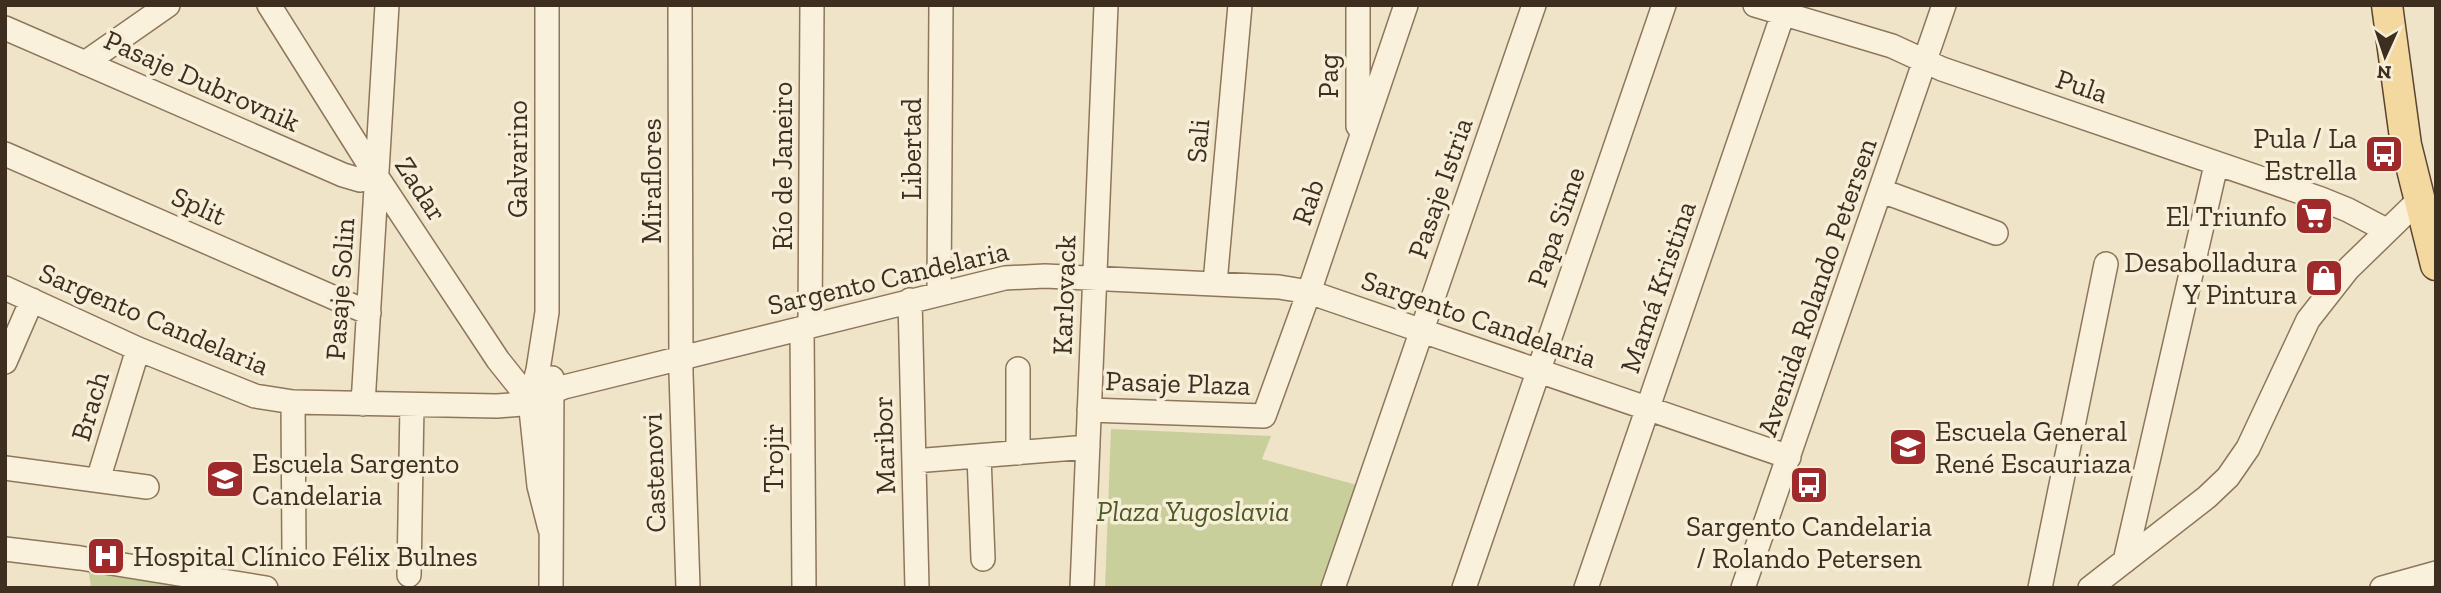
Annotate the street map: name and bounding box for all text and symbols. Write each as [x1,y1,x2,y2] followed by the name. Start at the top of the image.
[2350,21,2420,91] north arrow
[99,23,305,139] street label: Pasaje Dubrovnik
[1312,54,1345,98] street label: Pag
[2376,61,2392,84] text: N
[2052,62,2113,110] street label: Pula
[766,82,799,250] street label: Río de Janeiro
[895,98,928,200] street label: Libertad
[501,100,534,218] street label: Galvarino
[1401,113,1480,263] street label: Pasaje Istria
[635,118,668,244] street label: Miraflores
[1180,118,1216,164] street label: Sali
[2253,122,2357,187] place label: Pula / La Estrella
[2363,133,2405,175] bus stop icon: Pula / La Estrella
[1750,134,1884,440] street label: Avenida Rolando Petersen
[388,151,454,227] street label: Zadar
[1520,163,1592,291] street label: Papa Sime
[1285,175,1331,229] street label: Rab
[167,180,232,233] street label: Split
[2293,195,2335,237] supermarket icon: El Triunfo
[1613,196,1703,377] street label: Mamá Kristina
[2166,200,2287,233] place label: El Triunfo
[319,217,361,361] street label: Pasaje Solin
[764,234,1012,322] street label: Sargento Candelaria
[1045,234,1083,355] street label: Karlovack
[2124,246,2297,311] place label: Desabolladura Y Pintura
[34,256,274,382] street label: Sargento Candelaria
[2303,257,2345,299] shop icon: Desabolladura Y Pintura
[1357,263,1601,375] street label: Sargento Candelaria
[1105,364,1252,402] street label: Pasaje Plaza
[64,367,116,445] street label: Brach
[866,395,902,495] street label: Maribor
[635,413,673,533] street label: Castenovi
[1935,415,2132,480] place label: Escuela General René Escauriaza
[757,423,790,493] street label: Trojir
[1887,426,1929,468] school or university icon: Escuela General René Escauriaza
[252,447,459,512] place label: Escuela Sargento Candelaria
[204,458,246,500] school or university icon: Escuela Sargento Candelaria
[1788,464,1830,506] bus stop icon: Sargento Candelaria / Rolando Petersen
[1097,495,1289,528] park label: Plaza Yugoslavia
[1686,510,1933,575] place label: Sargento Candelaria / Rolando Petersen
[85,535,127,577] hospital icon: Hospital Clínico Félix Bulnes
[133,540,478,573] place label: Hospital Clínico Félix Bulnes

